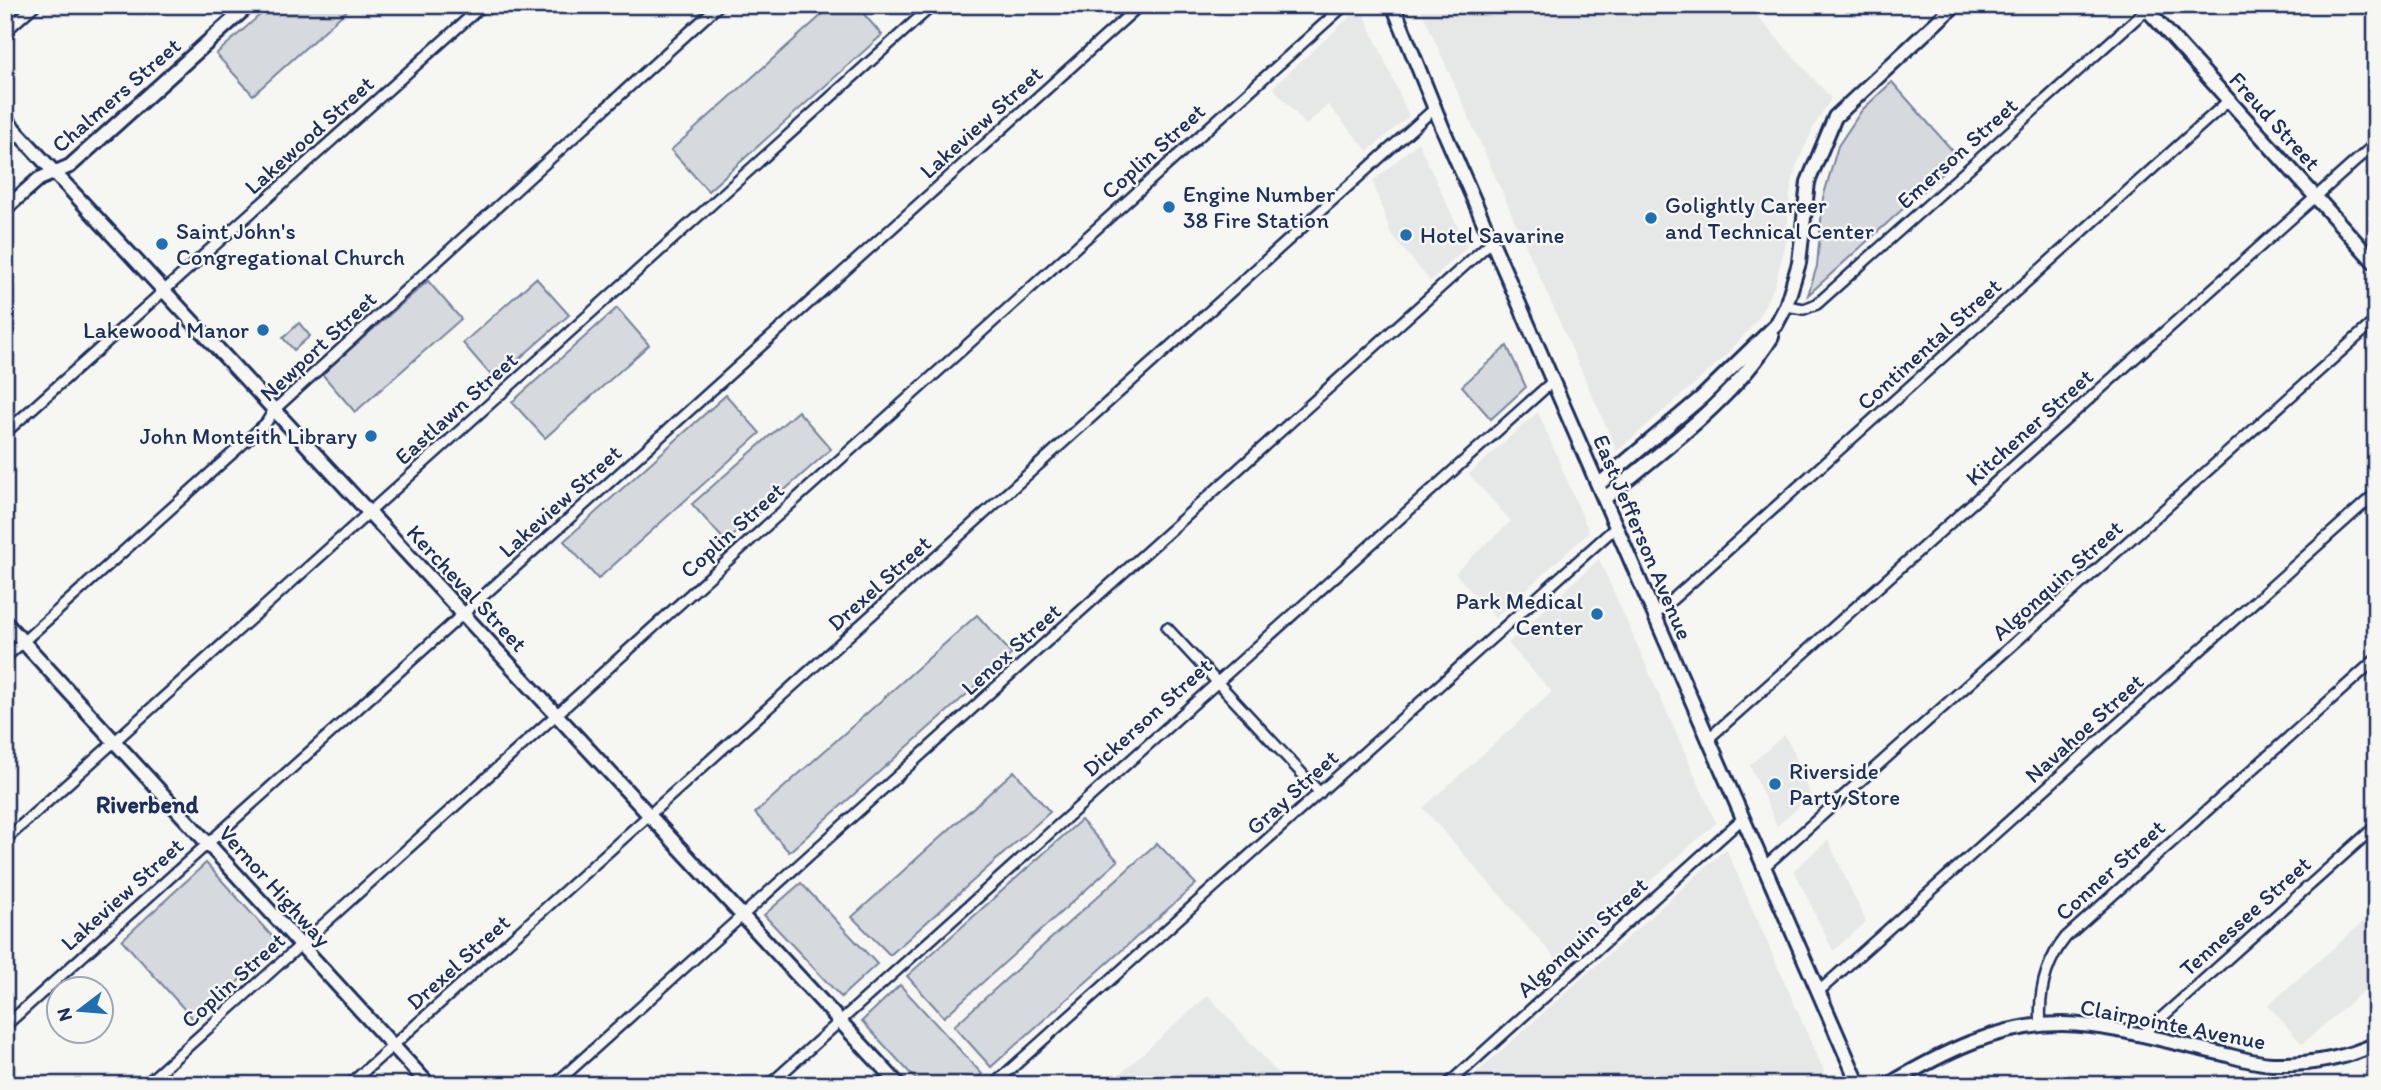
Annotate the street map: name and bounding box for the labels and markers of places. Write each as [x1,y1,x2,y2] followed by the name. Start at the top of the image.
[1183,180,1335,234] place label: Engine Number 38 Fire Station
[1665,191,1874,245] place label: Golightly Career and Technical Center
[1161,199,1177,215] marker: Engine Number 38 Fire Station
[1643,210,1659,226] marker: Golightly Career and Technical Center
[176,217,405,271] place label: Saint John's Congregational Church
[1420,221,1565,249] place label: Hotel Savarine
[1398,227,1414,243] marker: Hotel Savarine
[154,236,170,252] marker: Saint John's Congregational Church
[83,316,249,344] place label: Lakewood Manor
[255,322,271,338] marker: Lakewood Manor
[140,422,357,450] place label: John Monteith Library
[363,428,379,444] marker: John Monteith Library
[1455,587,1583,641] place label: Park Medical Center
[1589,606,1605,622] marker: Park Medical Center
[1789,757,1900,811] place label: Riverside Party Store
[1767,776,1783,792] marker: Riverside Party Store

